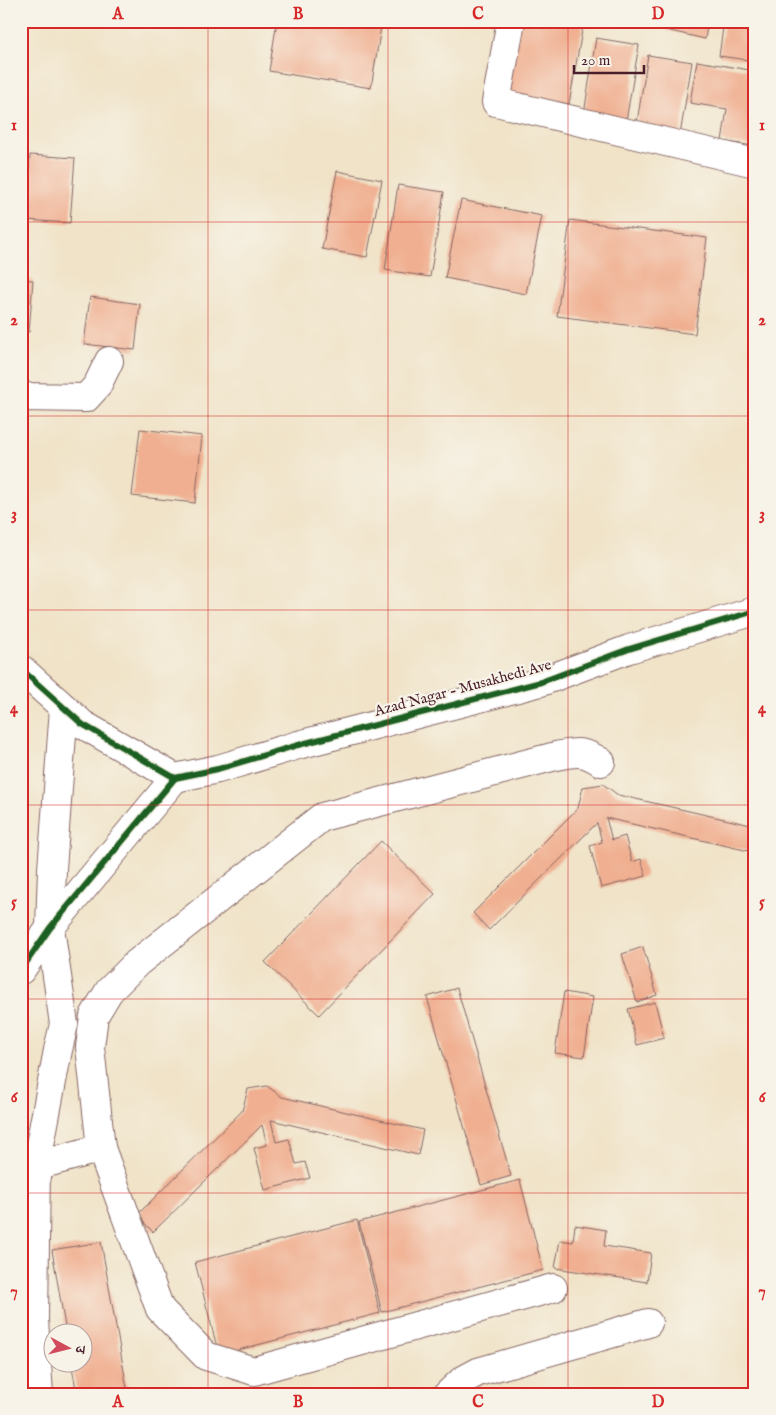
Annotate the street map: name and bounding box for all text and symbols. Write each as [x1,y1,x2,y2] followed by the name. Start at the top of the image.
[112,5,125,25] text: A
[293,5,304,25] text: B
[472,5,484,25] text: C
[652,5,665,25] text: D
[574,42,644,74] scale bar
[581,51,611,70] text: 20 m
[11,116,17,136] text: 1
[759,116,765,136] text: 1
[10,311,18,331] text: 2
[758,311,766,331] text: 2
[11,505,17,525] text: 3
[759,505,765,525] text: 3
[371,655,554,721] street label: Azad Nagar - Musakhedi Ave
[10,699,19,719] text: 4
[758,699,767,719] text: 4
[11,893,17,913] text: 5
[759,893,765,913] text: 5
[11,1088,19,1108] text: 6
[759,1088,767,1108] text: 6
[10,1282,18,1302] text: 7
[758,1282,766,1302] text: 7
[42,1322,92,1372] north arrow
[70,1344,89,1355] text: उ
[112,1393,125,1413] text: A
[293,1393,304,1413] text: B
[472,1393,484,1413] text: C
[652,1393,665,1413] text: D

